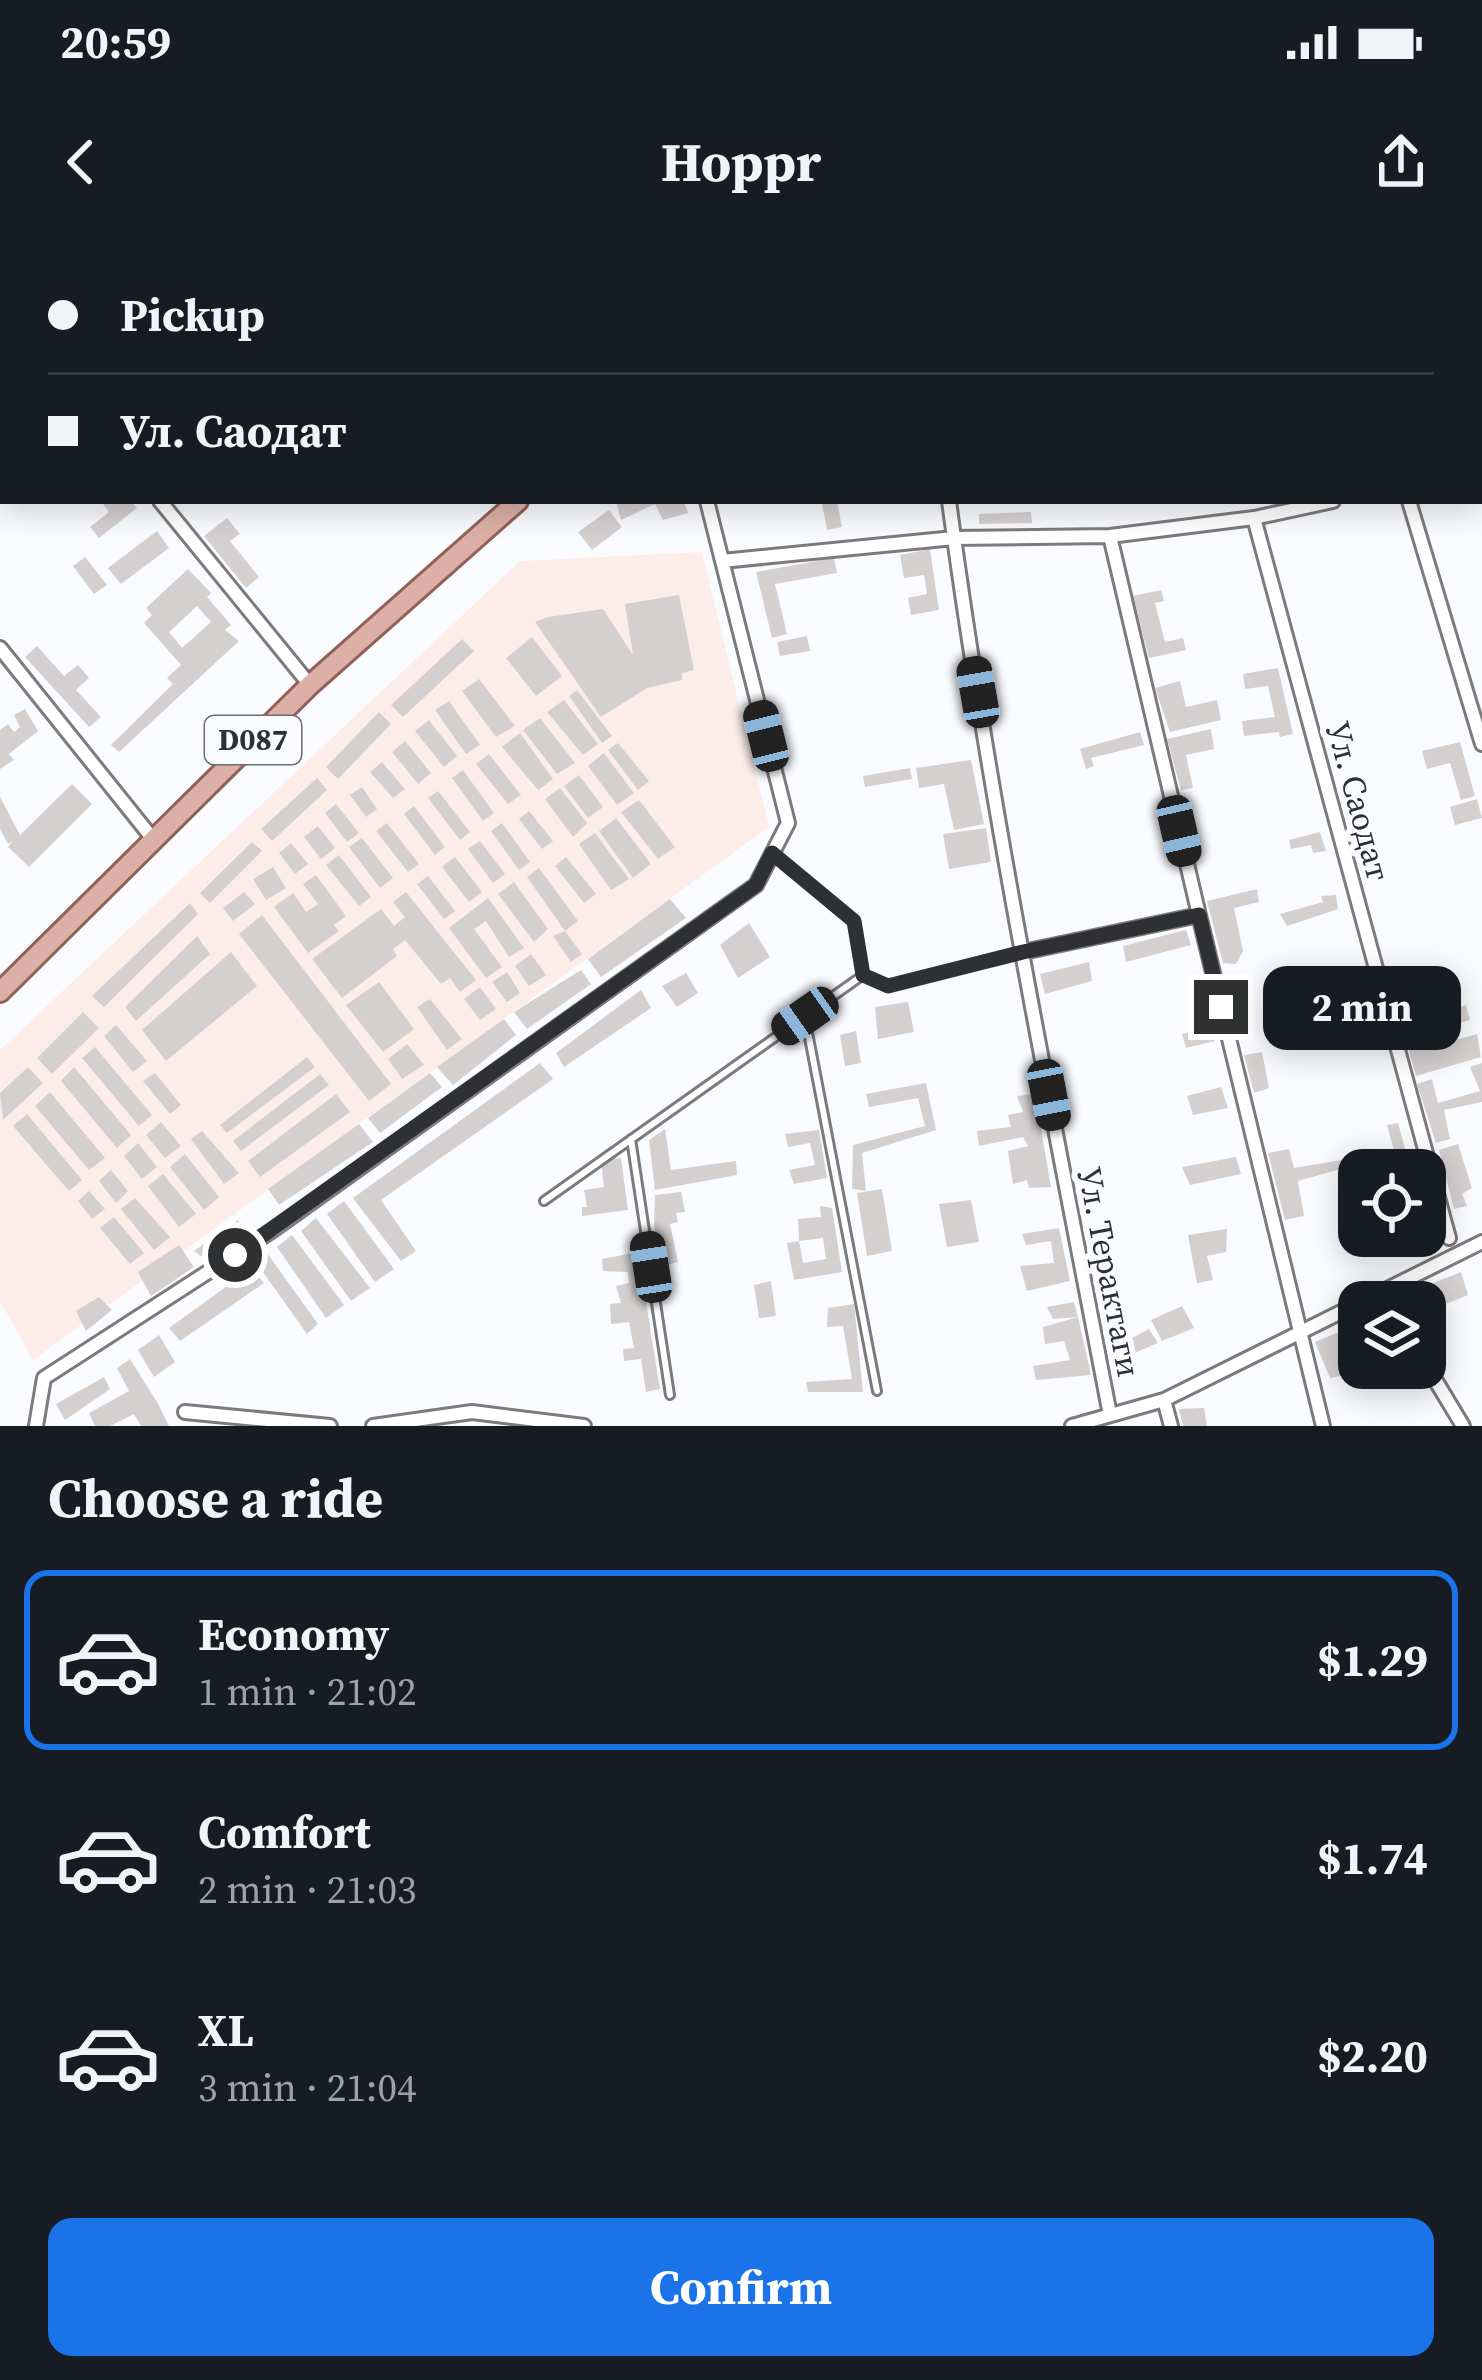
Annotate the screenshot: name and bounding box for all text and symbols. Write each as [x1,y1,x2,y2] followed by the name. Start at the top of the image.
[60,11,171,73] text: 20:59
[661,125,821,199] text: Hoppr
[48,129,114,195] icon: back
[1368,129,1434,195] icon: share
[120,284,265,346] text: Pickup
[120,400,347,462] text: Ул. Саодат
[954,653,1002,731] car
[740,697,792,775] car
[205,716,301,764] road number: D087
[1316,717,1401,886] street label: Ул. Саодат
[1153,792,1205,870] car
[1263,965,1461,1049] callout: 2 min
[1194,980,1248,1034] route end
[765,981,845,1051] car
[1311,981,1413,1034] text: 2 min
[1024,1056,1074,1134] car
[1338,1149,1446,1389] map controls
[1338,1149,1446,1257] button: locate
[1067,1163,1152,1381] street label: Ул. Терактаги
[208,1228,262,1282] route start
[628,1229,674,1305] car
[1338,1281,1446,1389] button: layers
[48,1461,383,1535] text: Choose a ride
[198,1603,389,1665] text: Economy
[54,1606,162,1714] icon: car
[1317,1629,1428,1691] text: $1.29
[198,1665,417,1718] text: 1 min · 21:02
[198,1801,371,1863] text: Comfort
[54,1804,162,1912] icon: car
[1317,1827,1428,1889] text: $1.74
[198,1863,417,1916] text: 2 min · 21:03
[198,1999,254,2061] text: XL
[54,2002,162,2110] icon: car
[1317,2025,1428,2087] text: $2.20
[198,2061,417,2114] text: 3 min · 21:04
[48,2218,1434,2356] button: Confirm

